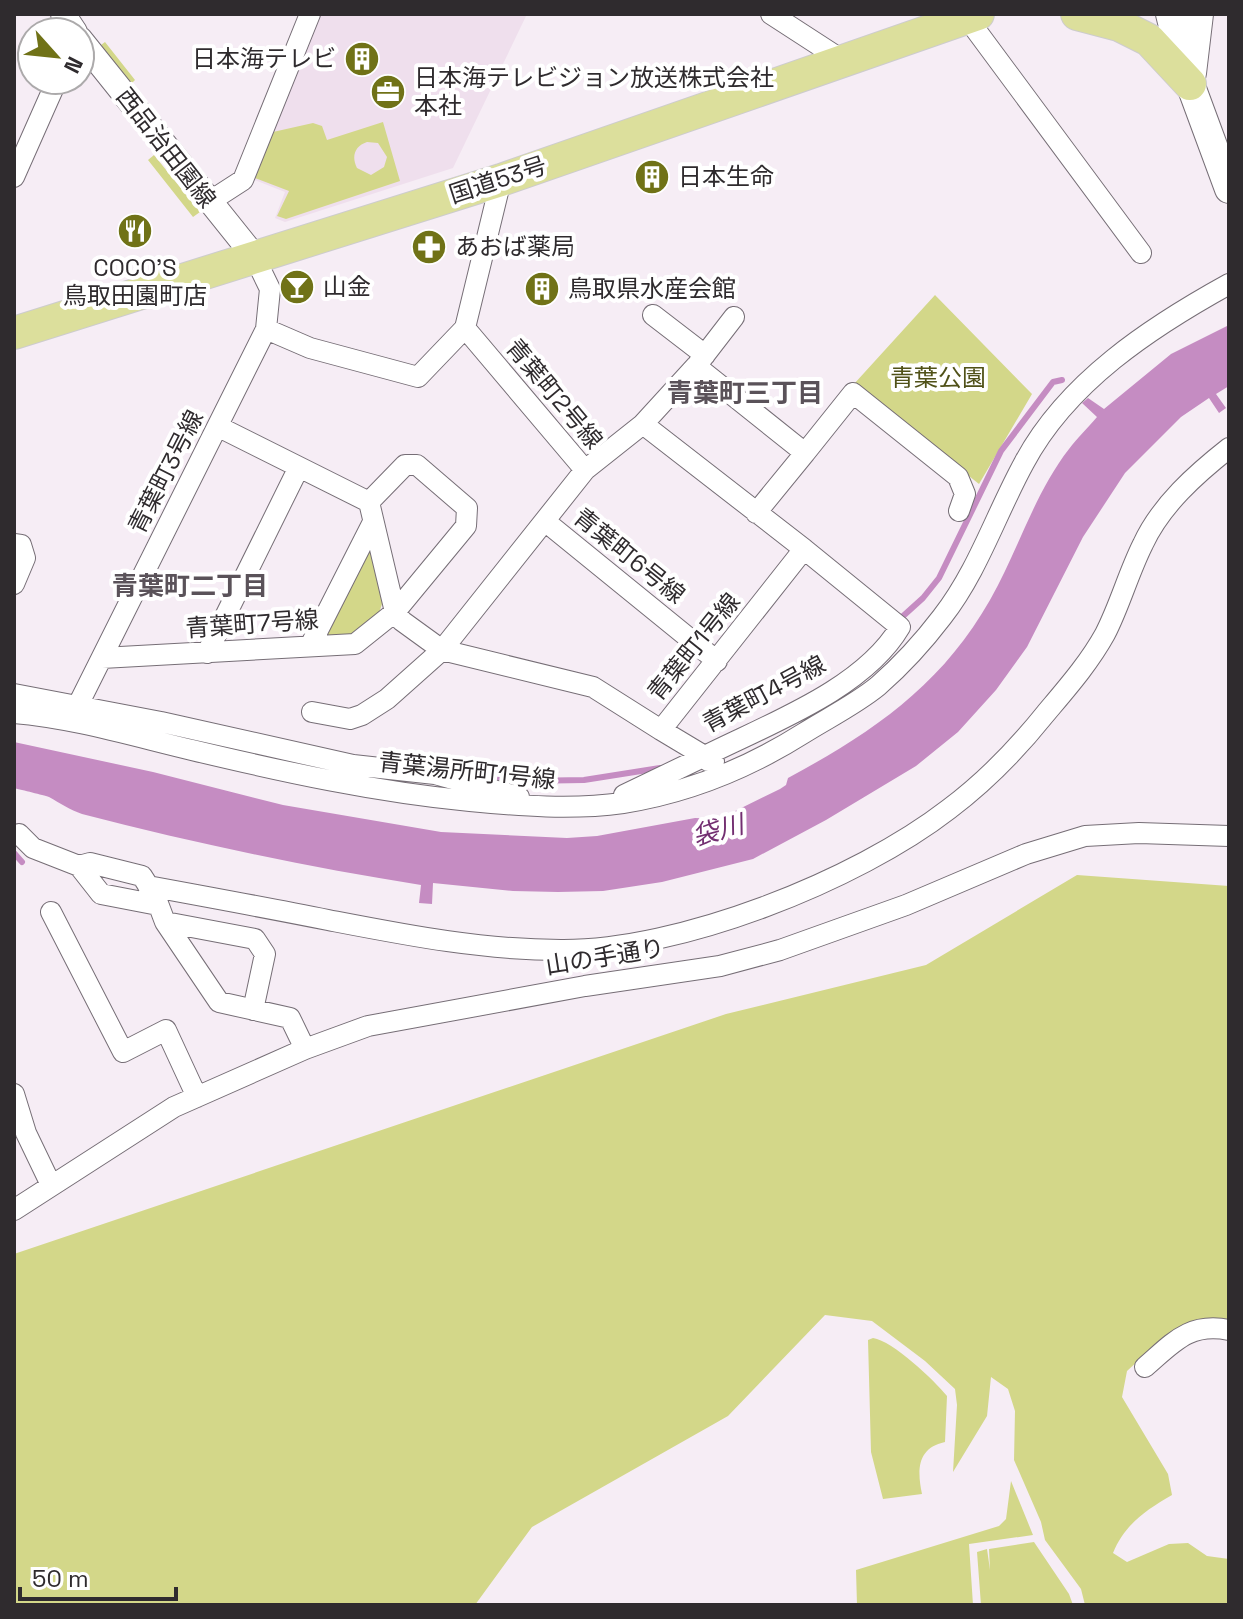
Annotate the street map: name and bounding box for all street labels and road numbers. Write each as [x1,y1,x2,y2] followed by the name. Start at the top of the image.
[110,81,223,214] street label: 西品治田園線
[445,149,551,210] street label: 国道53号
[499,332,609,455] street label: 青葉町2号線
[121,405,210,539] street label: 青葉町3号線
[567,501,691,610] street label: 青葉町6号線
[641,586,747,707] street label: 青葉町1号線
[184,603,320,644] street label: 青葉町7号線
[697,648,831,739] street label: 青葉町4号線
[377,746,557,795] street label: 青葉湯所町1号線
[543,932,667,981] street label: 山の手通り

